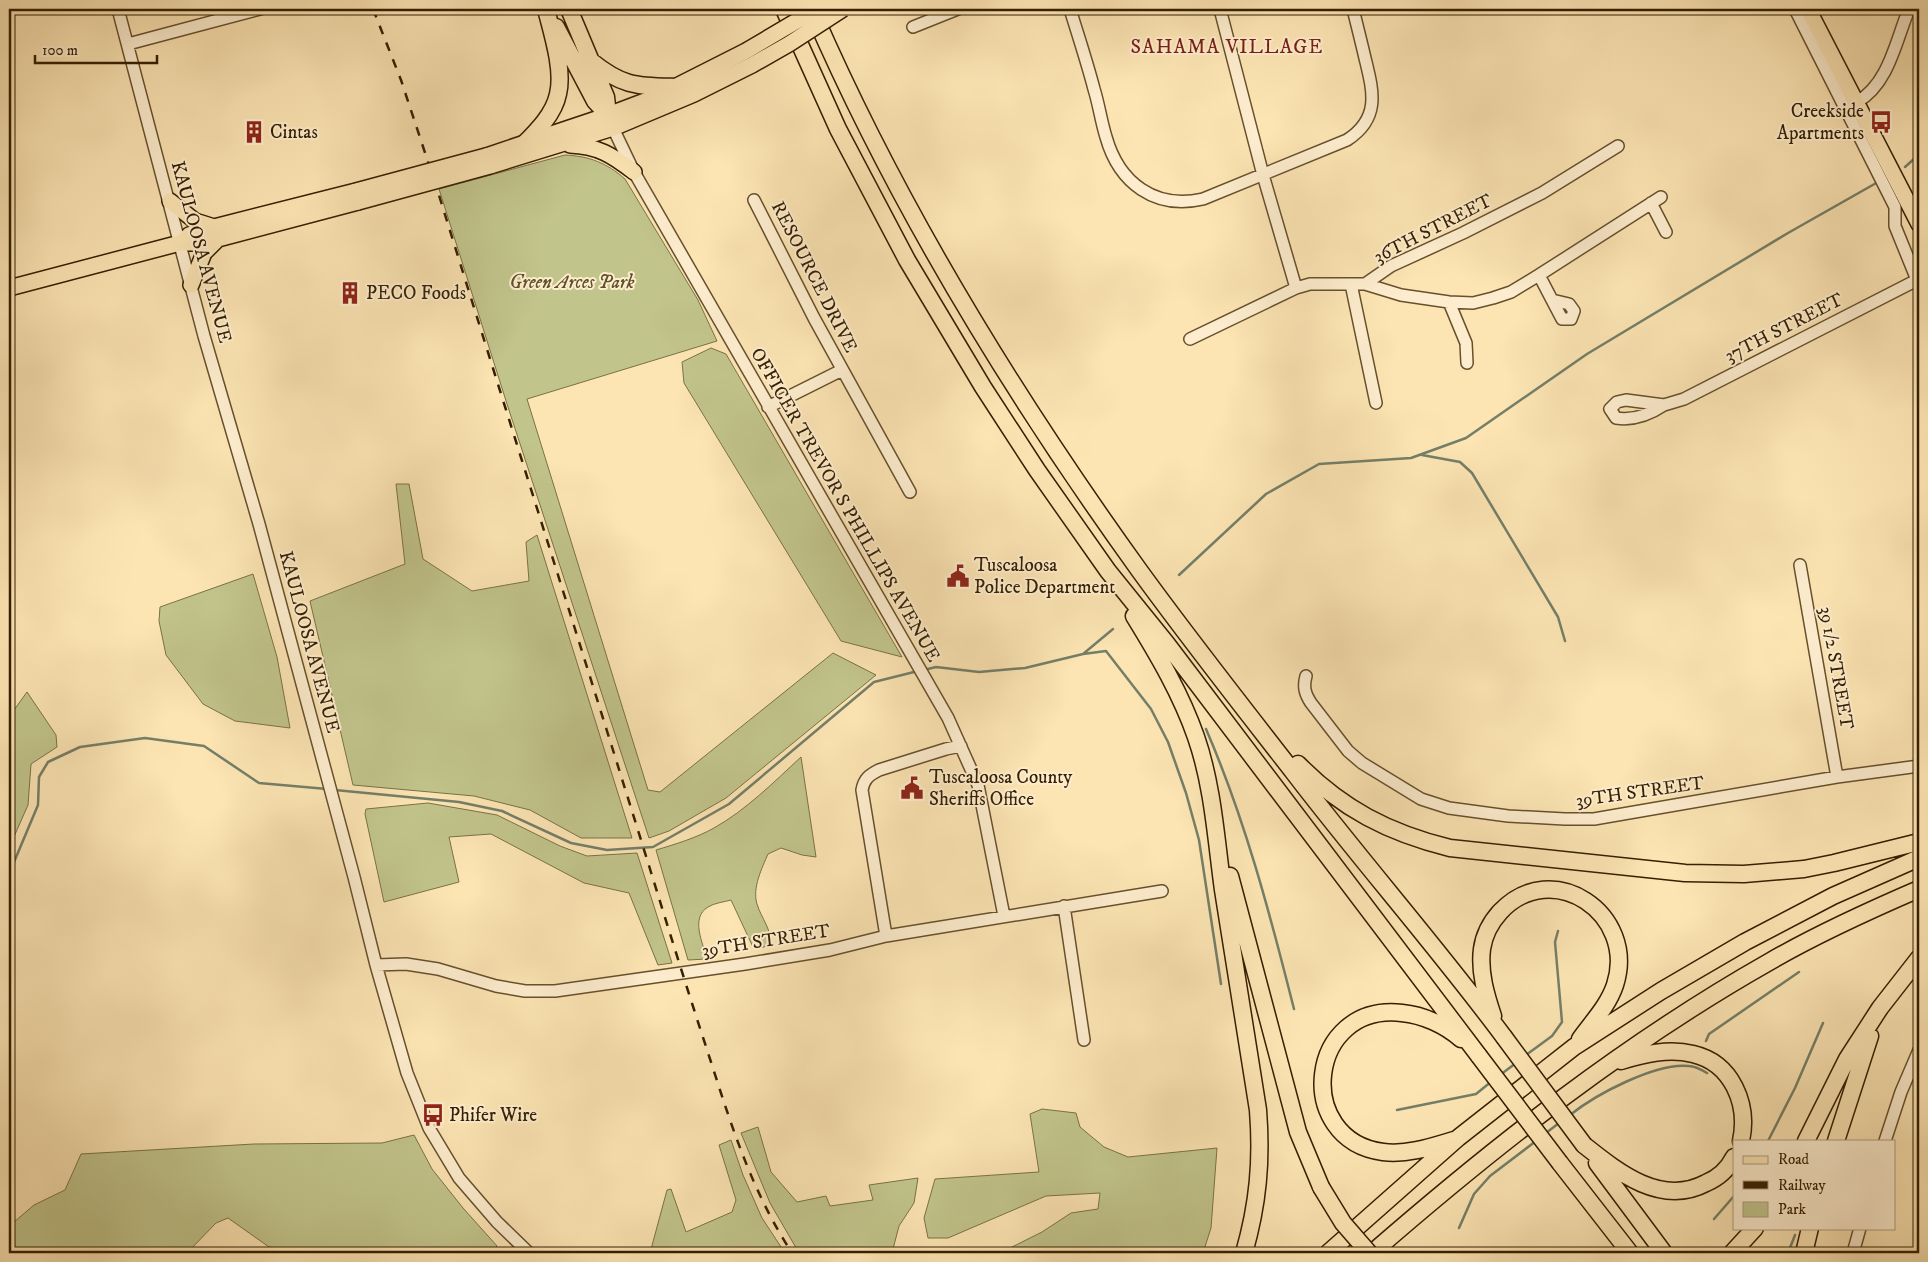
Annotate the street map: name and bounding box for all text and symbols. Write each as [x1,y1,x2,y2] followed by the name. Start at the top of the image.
[35,32,158,64] scale bar
[1131,35,1323,60] district label: SAHAMA VILLAGE
[42,41,78,60] text: 100 m
[1777,100,1864,145] place label: Creekside Apartments
[1868,109,1894,135] bus stop icon: Creekside Apartments
[241,119,267,145] building icon: Cintas
[270,121,318,144] place label: Cintas
[166,159,236,345] street label: KAULOOSA AVENUE
[1370,189,1497,269] street label: 36TH STREET
[766,198,862,356] street label: RESOURCE DRIVE
[509,271,635,294] park label: Green Arces Park
[337,280,363,306] building icon: PECO Foods
[366,282,466,305] place label: PECO Foods
[1721,288,1848,368] street label: 37TH STREET
[745,344,945,666] street label: OFFICER TREVOR S PHILLIPS AVENUE
[274,549,344,735] street label: KAULOOSA AVENUE
[974,554,1115,599] place label: Tuscaloosa Police Department
[945,563,971,589] public building icon: Tuscaloosa Police Department
[1814,605,1858,732] street label: 39 1/2 STREET
[929,766,1073,811] place label: Tuscaloosa County Sheriffs Office
[1574,772,1706,812] street label: 39TH STREET
[899,775,925,801] public building icon: Tuscaloosa County Sheriffs Office
[700,919,832,962] street label: 39TH STREET
[420,1102,446,1128] bus stop icon: Phifer Wire
[449,1104,537,1127] place label: Phifer Wire
[1733,1140,1896,1230] legend
[1778,1150,1810,1169] text: Road
[1778,1176,1826,1195] text: Railway
[1778,1200,1807,1219] text: Park

